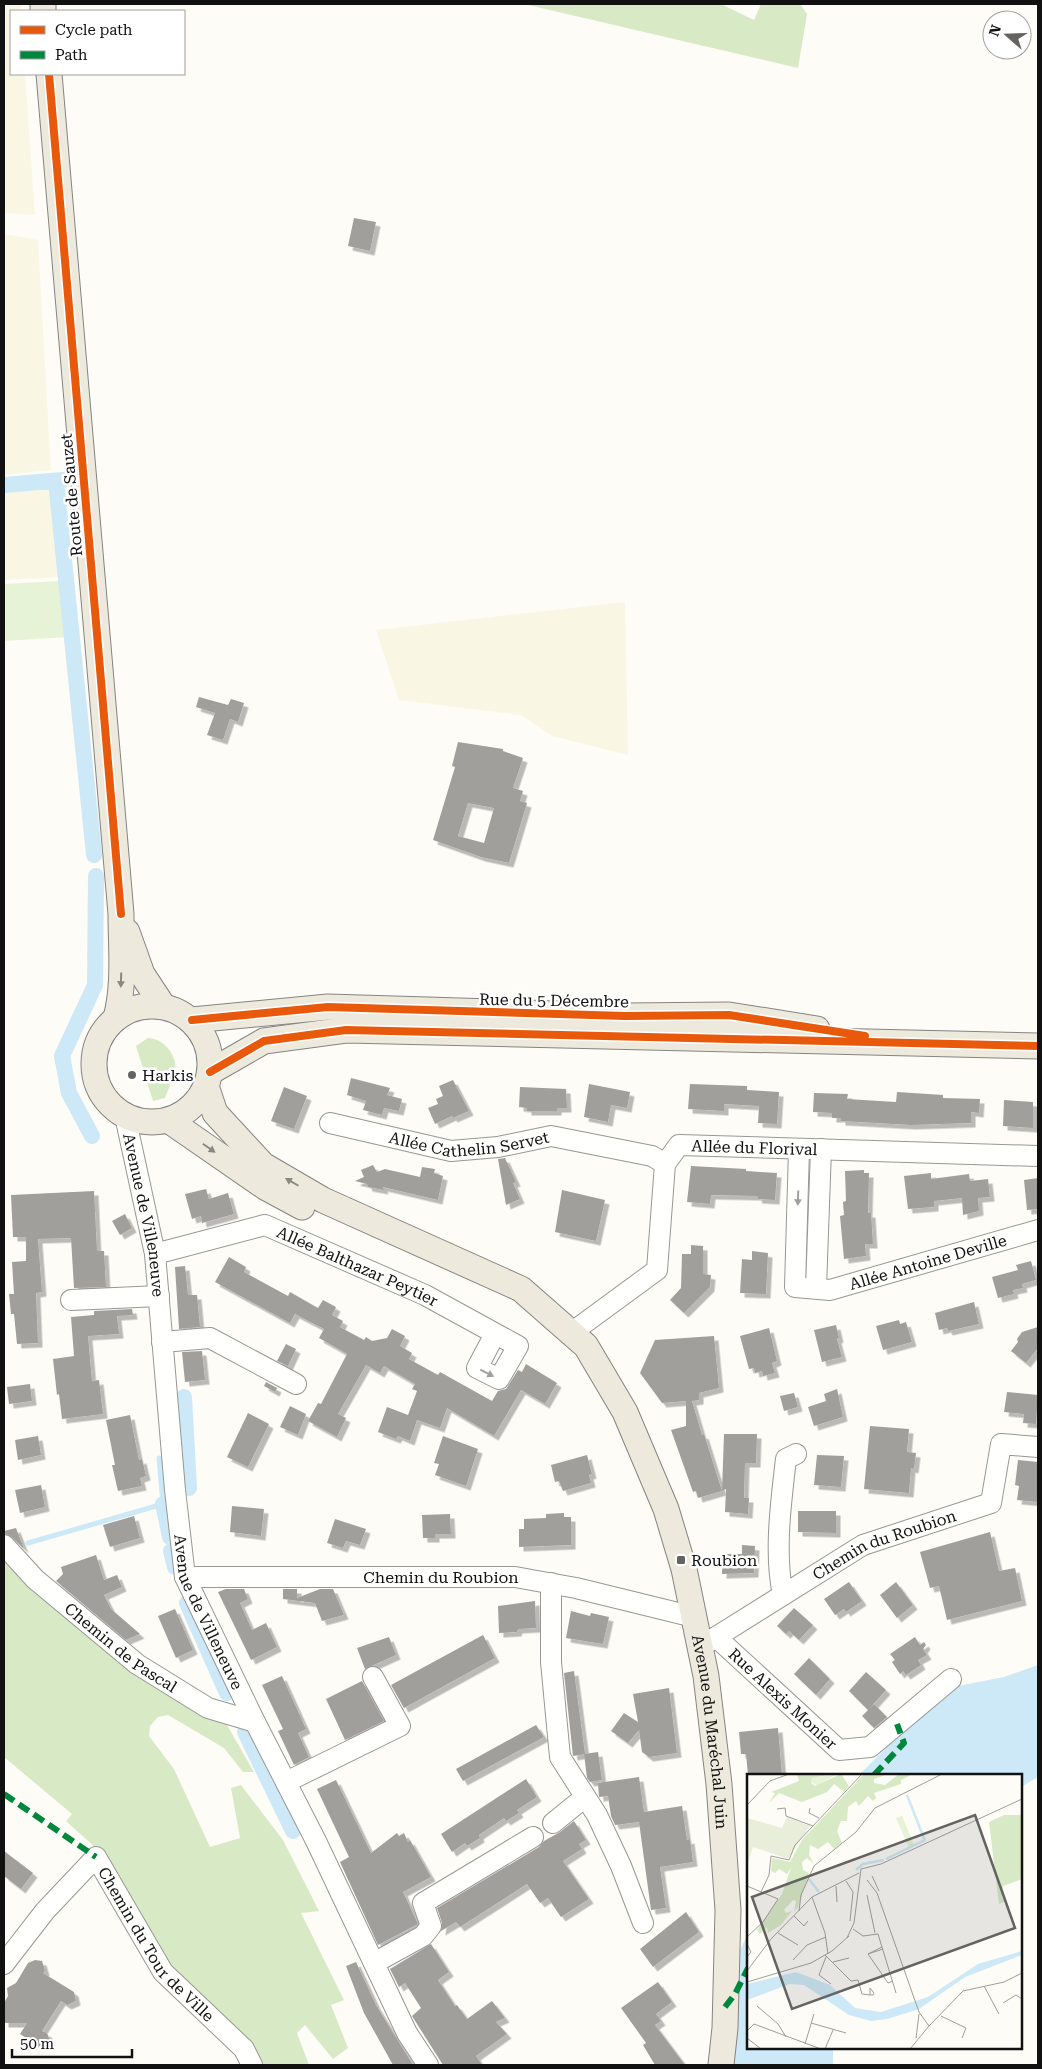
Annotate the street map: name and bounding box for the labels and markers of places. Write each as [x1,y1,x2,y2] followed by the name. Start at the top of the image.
[142,1066,194,1085] place label: Harkis
[126,1069,138,1081] marker: Harkis
[691,1551,757,1570] place label: Roubion
[675,1554,687,1566] marker: Roubion

